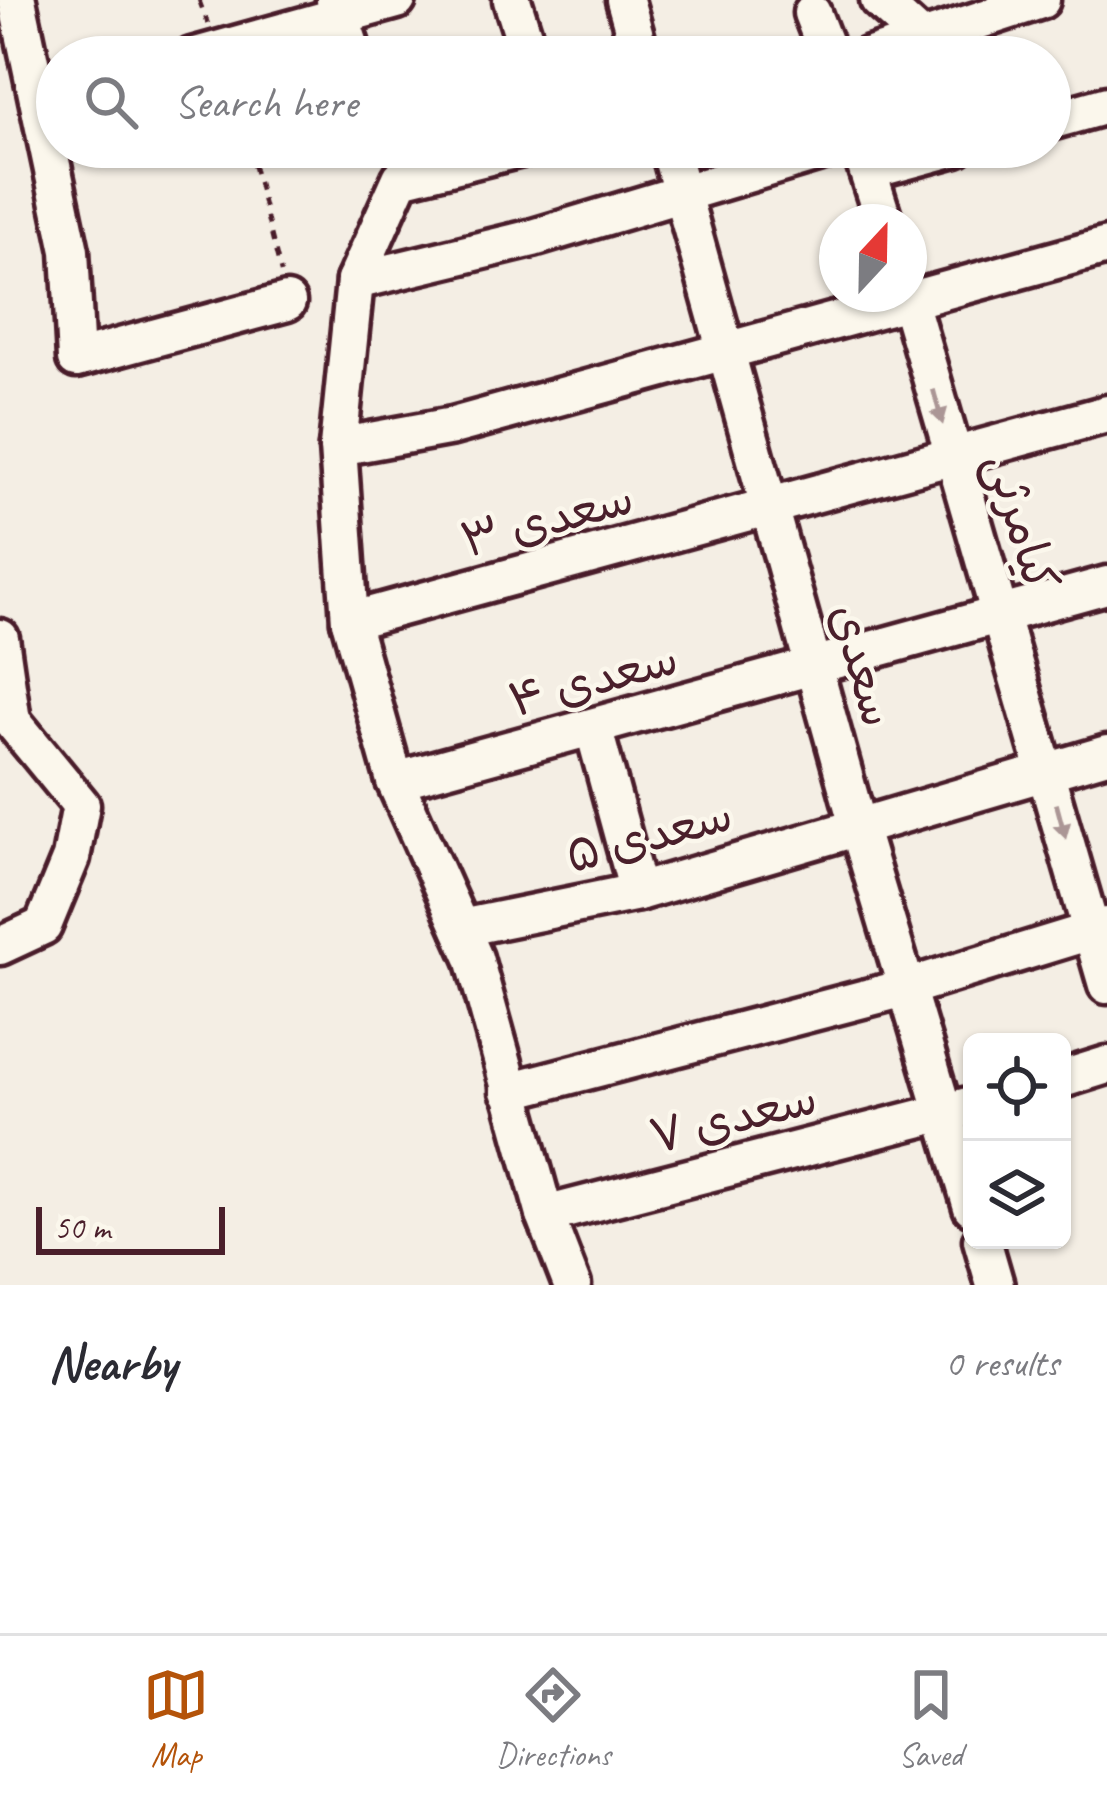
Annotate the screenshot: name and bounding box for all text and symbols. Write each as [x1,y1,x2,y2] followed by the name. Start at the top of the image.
[36,36,1071,168] search box
[78,69,144,135] icon: search
[174,74,357,131] text: Search here
[819,204,927,312] north arrow
[930,389,949,426] one-way arrow
[972,445,1071,599] street label: کیامرثی
[454,467,640,571] street label: سعدی ۳
[817,597,909,733] street label: سعدی
[502,628,684,730] street label: سعدی ۴
[559,784,739,886] street label: سعدی ۵
[1052,803,1071,840] one-way arrow
[963,1033,1071,1249] map controls
[963,1033,1071,1141] button: locate
[643,1067,823,1167] street label: سعدی ۷
[963,1141,1071,1249] button: layers
[36,1201,225,1254] scale bar
[54,1207,110,1249] text: 50 m
[48,1331,176,1395] text: Nearby
[945,1339,1059,1388] text: 0 results
[143,1662,209,1776] tab: Map
[496,1662,611,1776] tab: Directions
[898,1662,964,1776] tab: Saved

